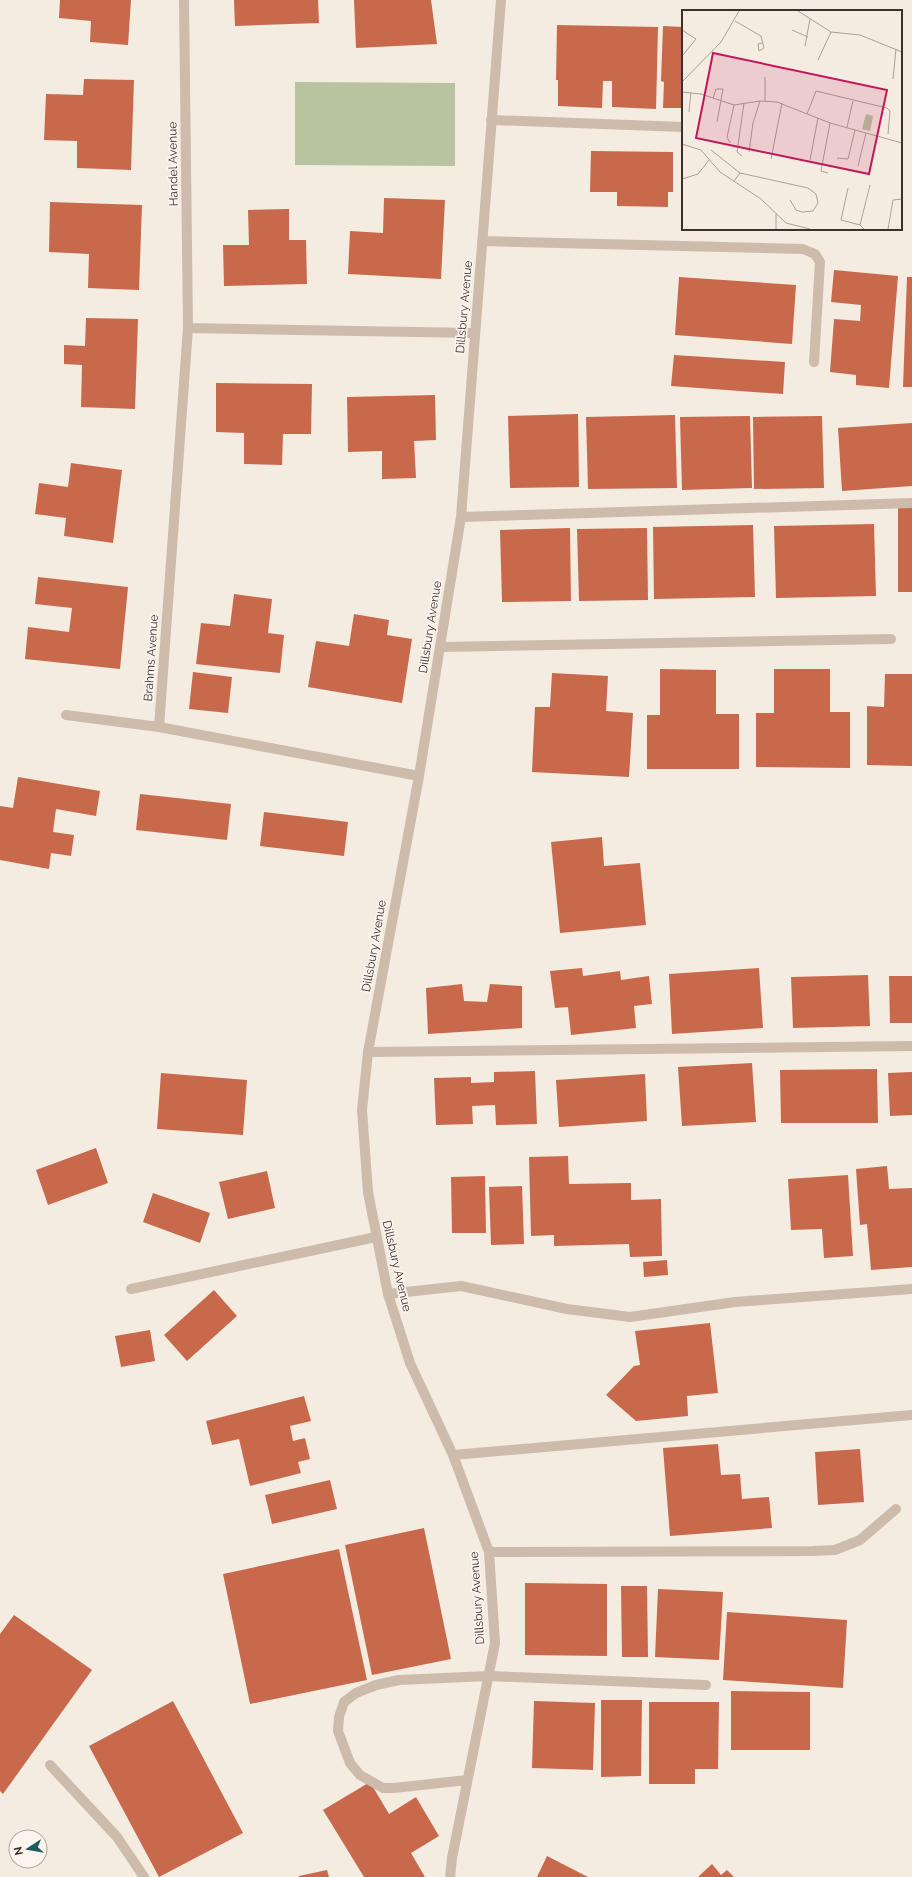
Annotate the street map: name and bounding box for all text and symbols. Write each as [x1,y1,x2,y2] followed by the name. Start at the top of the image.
[682,10,902,230] inset map
[165,122,181,206] street label: Handel Avenue
[453,260,475,354] street label: Dillsbury Avenue
[416,580,444,674] street label: Dillsbury Avenue
[141,614,161,702] street label: Brahms Avenue
[359,899,389,993] street label: Dillsbury Avenue
[380,1219,414,1313] street label: Dillsbury Avenue
[467,1551,487,1645] street label: Dillsbury Avenue
[8,1829,48,1869] north arrow
[11,1846,26,1856] text: N

